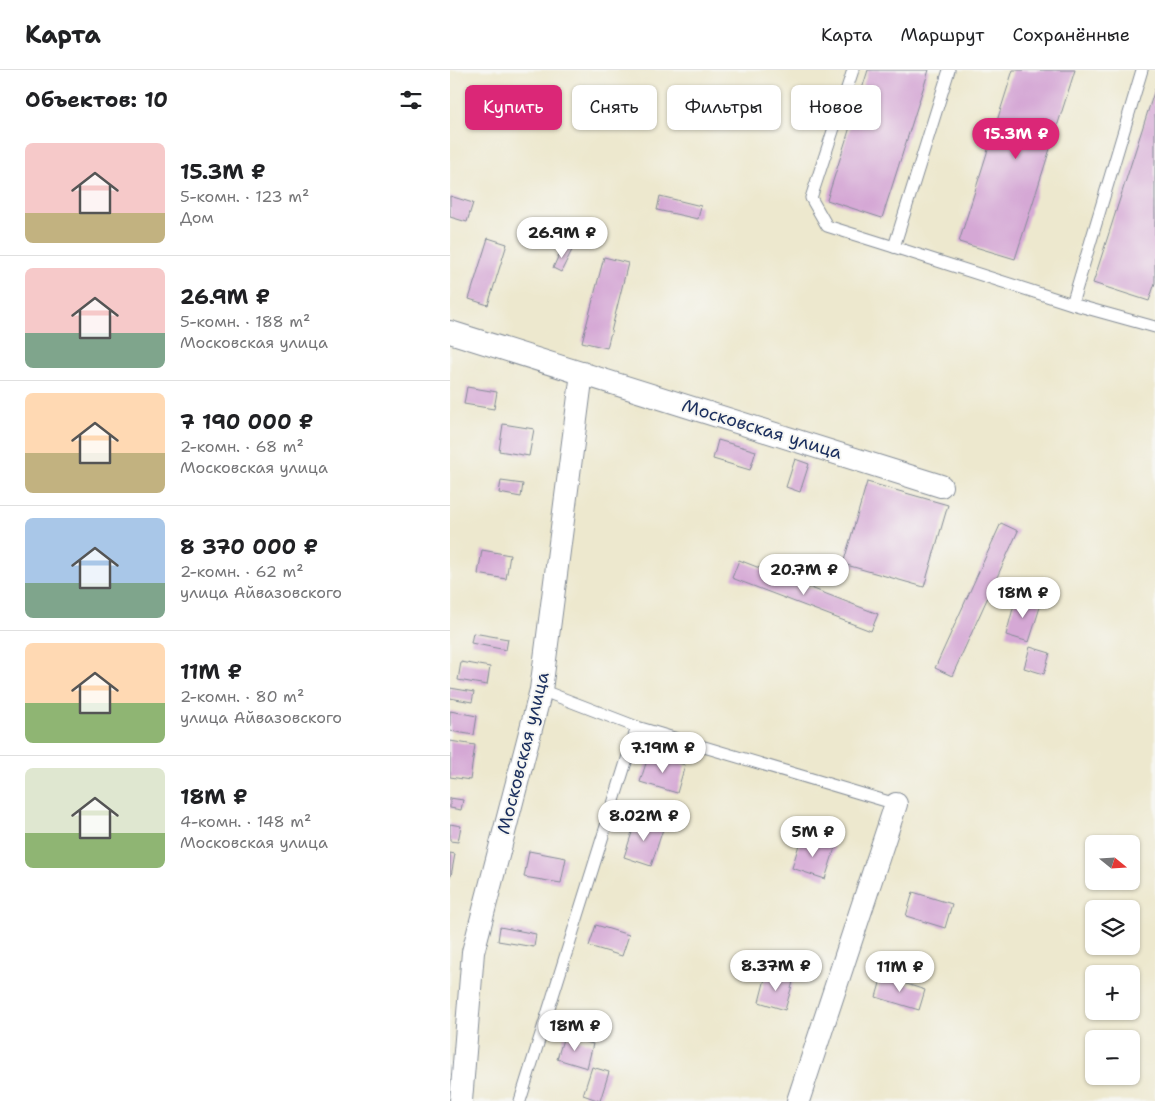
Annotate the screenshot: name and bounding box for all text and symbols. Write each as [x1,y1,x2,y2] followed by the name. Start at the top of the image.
[25,19,101,51] text: Карта
[821,23,872,47] text: Карта
[900,23,984,47] text: Маршрут
[1012,23,1130,47] text: Сохранённые
[465,85,562,130] chip: Купить
[572,85,657,130] chip: Снять
[667,85,781,130] chip: Фильтры
[791,85,881,130] chip: Новое
[25,86,168,114] text: Объектов: 10
[397,86,425,114] icon: filters
[970,118,1062,160] pin: 15.3M ₽
[983,123,1049,144] text: 15.3M ₽
[180,158,266,186] text: 15.3M ₽
[65,163,125,223] icon: home
[180,186,309,207] text: 5-комн. · 123 m²
[180,207,214,228] text: Дом
[516,216,608,259] pin: 26.9M ₽
[528,222,596,243] text: 26.9M ₽
[180,283,270,311] text: 26.9M ₽
[65,288,125,348] icon: home
[180,311,310,332] text: 5-комн. · 188 m²
[180,332,328,353] text: Московская улица
[679,393,845,465] street label: Московская улица
[180,408,314,436] text: 7 190 000 ₽
[65,413,125,473] icon: home
[180,436,304,457] text: 2-комн. · 68 m²
[180,457,328,478] text: Московская улица
[180,533,318,561] text: 8 370 000 ₽
[65,538,125,598] icon: home
[758,554,850,596] pin: 20.7M ₽
[770,559,838,580] text: 20.7M ₽
[180,561,304,582] text: 2-комн. · 62 m²
[988,576,1058,619] pin: 18M ₽
[180,582,342,603] text: улица Айвазовского
[997,582,1049,603] text: 18M ₽
[180,658,242,686] text: 11M ₽
[65,663,125,723] icon: home
[491,669,555,837] street label: Московская улица
[180,686,304,707] text: 2-комн. · 80 m²
[180,707,342,728] text: улица Айвазовского
[617,732,709,774] pin: 7.19M ₽
[631,737,695,758] text: 7.19M ₽
[180,783,248,811] text: 18M ₽
[65,788,125,848] icon: home
[598,800,690,842] pin: 8.02M ₽
[609,805,679,826] text: 8.02M ₽
[180,811,311,832] text: 4-комн. · 148 m²
[783,816,843,858] pin: 5M ₽
[791,821,835,842] text: 5M ₽
[180,832,328,853] text: Московская улица
[1085,835,1140,890] north arrow
[1085,835,1140,1085] map controls
[1085,900,1140,955] button: layers
[730,950,822,992] pin: 8.37M ₽
[865,950,935,993] pin: 11M ₽
[741,955,811,976] text: 8.37M ₽
[876,956,924,977] text: 11M ₽
[1085,965,1140,1020] button: +
[540,1010,610,1052] pin: 18M ₽
[549,1015,601,1036] text: 18M ₽
[1085,1030,1140,1085] button: −

